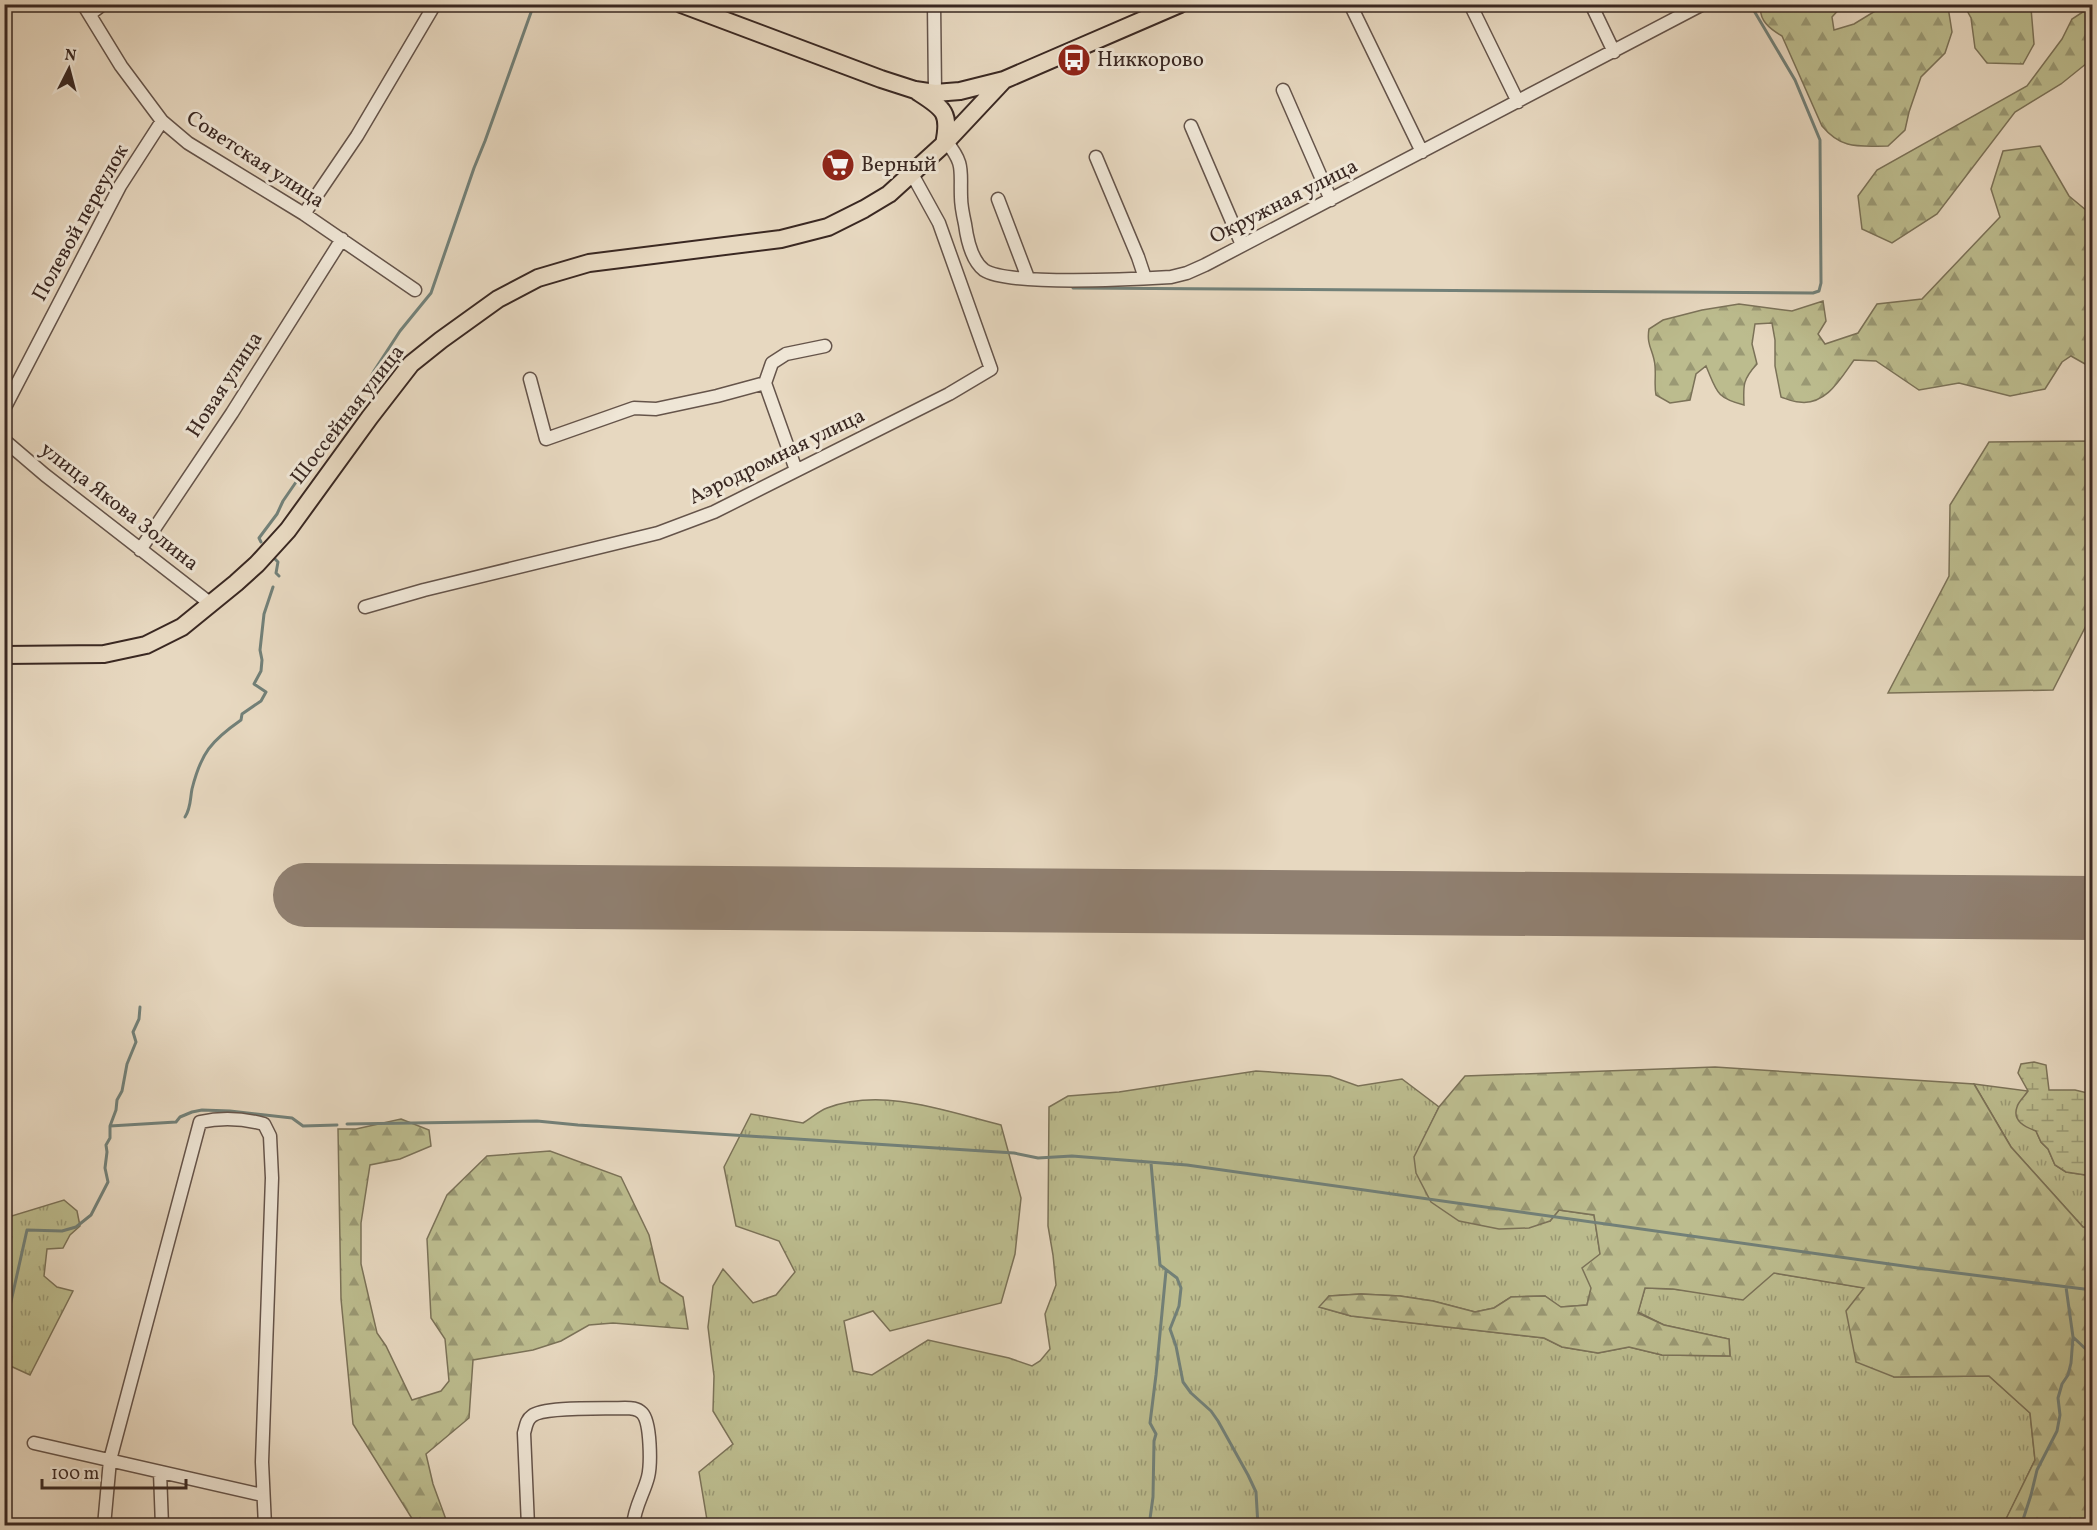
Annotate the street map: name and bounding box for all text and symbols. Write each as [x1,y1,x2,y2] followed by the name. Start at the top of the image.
[39,39,99,99] north arrow
[1056,42,1092,78] bus stop icon: Никкорово
[63,45,78,68] text: N
[1097,46,1204,75] place label: Никкорово
[180,104,330,216] street label: Советская улица
[26,139,136,307] street label: Полевой переулок
[820,147,856,183] supermarket icon: Верный
[861,151,937,180] place label: Верный
[1205,152,1363,252] street label: Окружная улица
[180,326,270,444] street label: Новая улица
[284,339,412,491] street label: Шоссейная улица
[684,402,870,512] street label: Аэродромная улица
[34,436,204,578] street label: улица Якова Золина
[42,1452,186,1490] scale bar
[51,1462,100,1487] text: 100 m

